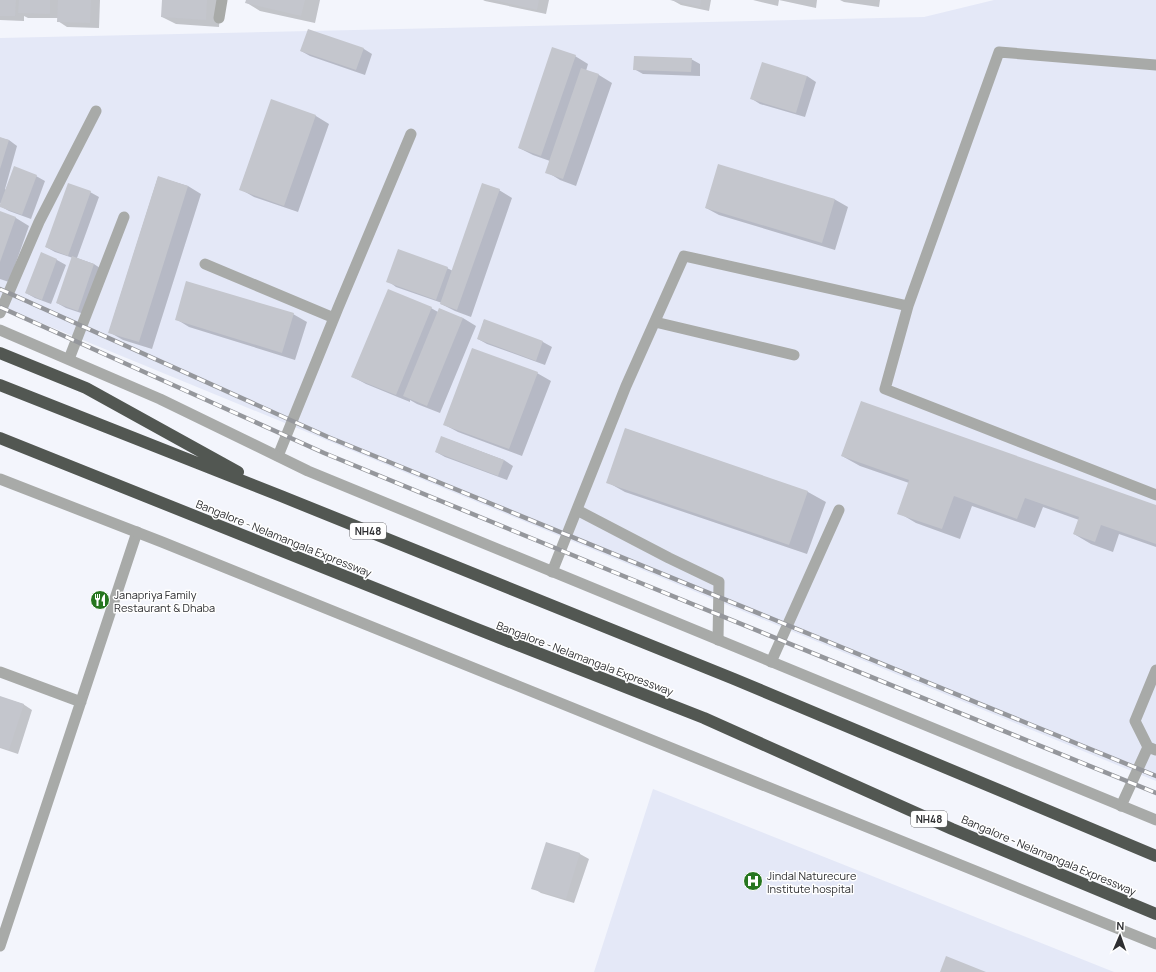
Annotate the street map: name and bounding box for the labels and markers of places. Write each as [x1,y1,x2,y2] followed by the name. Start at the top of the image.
[114,587,215,615] place label: Janapriya Family Restaurant & Dhaba
[89,589,111,611] restaurant icon: Janapriya Family Restaurant & Dhaba
[767,868,857,896] place label: Jindal Naturecure Institute hospital
[742,870,764,892] hospital icon: Jindal Naturecure Institute hospital

